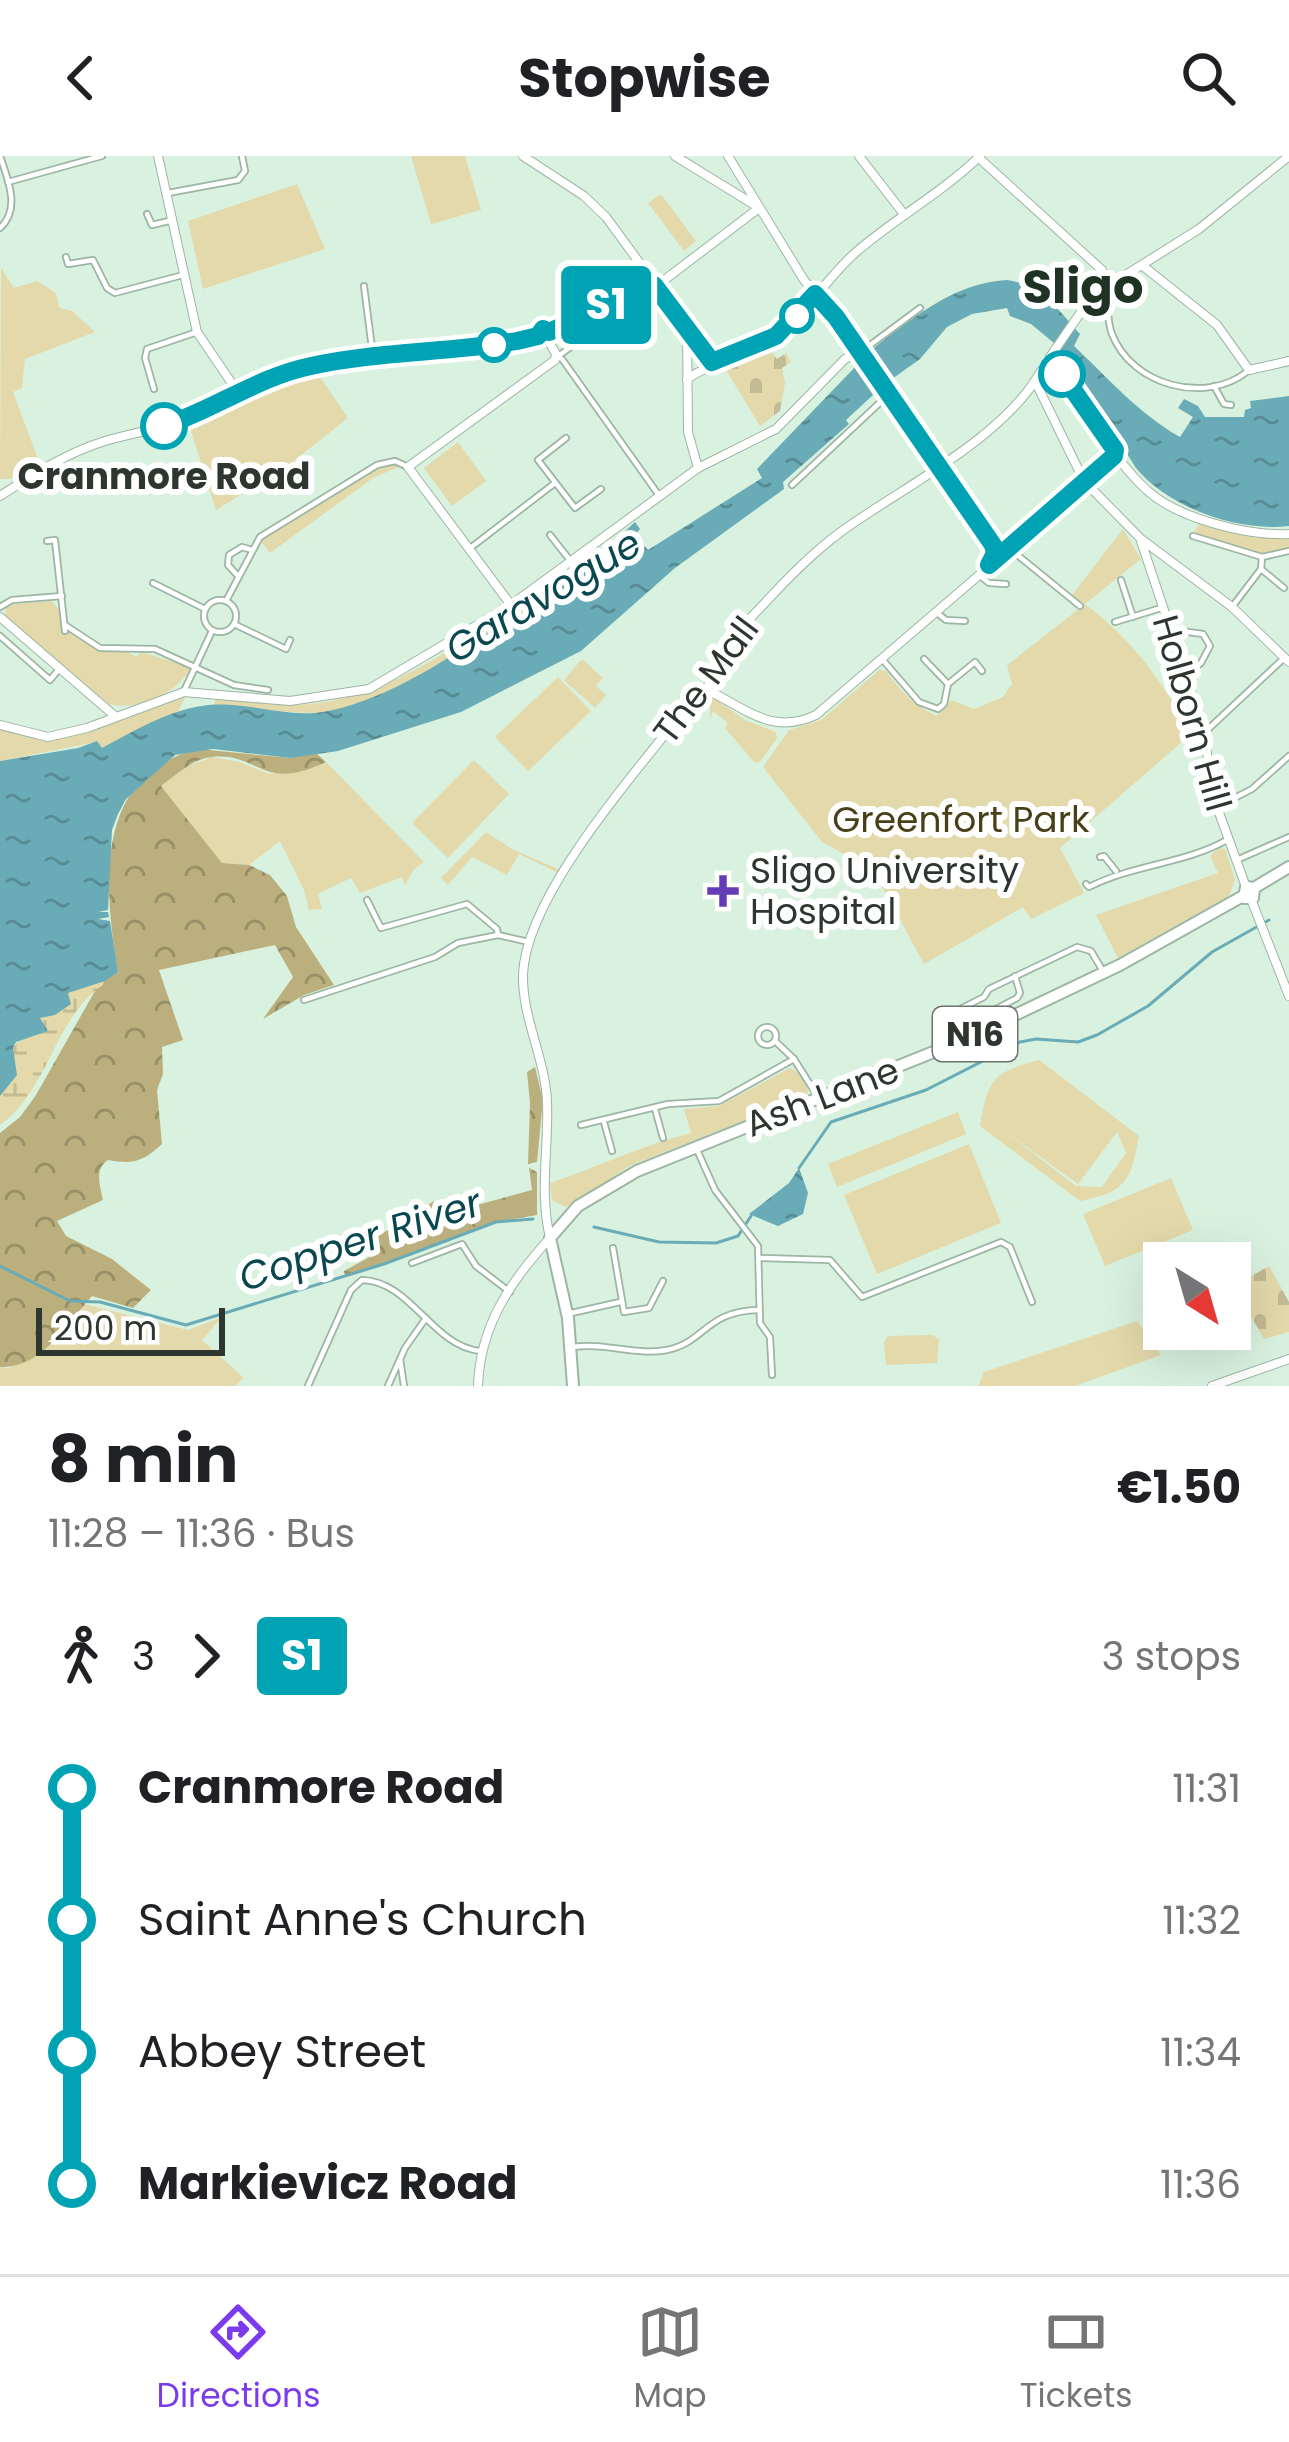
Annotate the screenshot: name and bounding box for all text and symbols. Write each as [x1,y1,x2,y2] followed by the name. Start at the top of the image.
[518,40,771,116] text: Stopwise
[48,45,114,111] icon: back
[1175,45,1241,111] icon: search
[1022,253,1144,320] district label: Sligo
[552,266,660,344] line badge: S1
[585,275,627,334] text: S1
[781,300,813,332] unlabelled marker
[478,329,510,361] unlabelled marker
[1040,352,1084,396] unlabelled marker
[142,404,186,448] marker: Cranmore Road
[17,451,311,502] place label: Cranmore Road
[435,516,651,676] water label: Garavogue
[641,606,771,754] street label: The Mall
[1140,609,1244,817] street label: Holborn Hill
[832,794,1090,845] park label: Greenfort Park
[750,845,1019,937] place label: Sligo University Hospital
[707,875,739,907] marker: Sligo University Hospital
[933,1007,1017,1061] road number: N16
[738,1044,906,1150] street label: Ash Lane
[232,1174,490,1305] water label: Copper River
[1143,1242,1251,1350] north arrow
[1143,1242,1251,1350] map controls
[36,1302,225,1355] scale bar
[54,1305,157,1352] text: 200 m
[48,1413,239,1505] text: 8 min
[1117,1456,1241,1519] text: €1.50
[48,1506,355,1561] text: 11:28 – 11:36 · Bus
[48,1623,114,1689] icon: walk
[173,1623,239,1689] icon: forward
[281,1626,323,1685] text: S1
[132,1629,155,1684] text: 3
[1101,1629,1241,1684] text: 3 stops
[138,1756,504,1819] text: Cranmore Road
[1172,1761,1241,1816] text: 11:31
[138,1888,587,1951] text: Saint Anne's Church
[1162,1893,1241,1948] text: 11:32
[138,2020,426,2083] text: Abbey Street
[1160,2025,1241,2080] text: 11:34
[138,2152,518,2215] text: Markievicz Road
[1160,2157,1241,2212] text: 11:36
[157,2299,320,2421] tab: Directions
[634,2299,707,2421] tab: Map
[1020,2299,1132,2421] tab: Tickets

